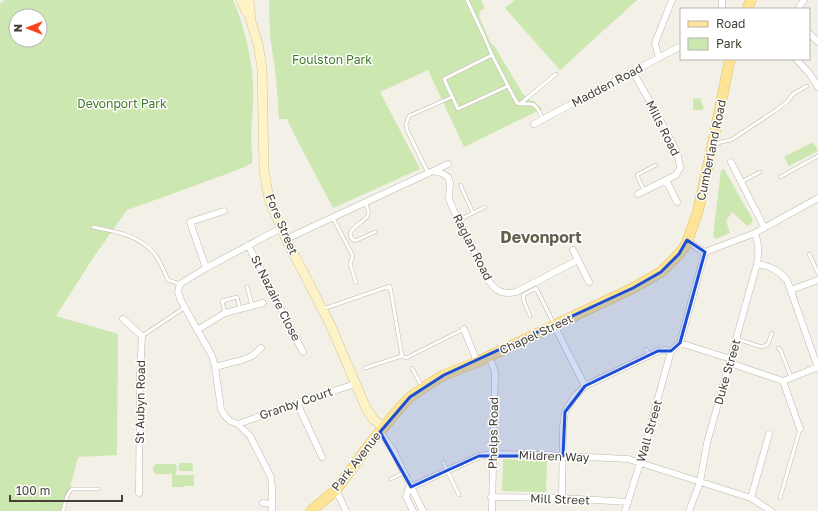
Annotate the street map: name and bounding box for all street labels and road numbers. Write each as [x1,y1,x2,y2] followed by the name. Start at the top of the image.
[569,60,645,110] street label: Madden Road
[643,98,683,158] street label: Mills Road
[693,98,729,202] street label: Cumberland Road
[263,191,302,257] street label: Fore Street
[450,211,496,283] street label: Raglan Road
[248,253,304,343] street label: St Nazaire Close
[497,310,575,357] street label: Chapel Street
[710,337,744,407] street label: Duke Street
[132,360,148,444] street label: St Aubyn Road
[257,383,335,423] street label: Granby Court
[485,397,501,469] street label: Phelps Road
[633,398,665,464] street label: Wall Street
[328,428,384,494] street label: Park Avenue
[518,447,590,465] street label: Mildren Way
[530,490,590,508] street label: Mill Street

